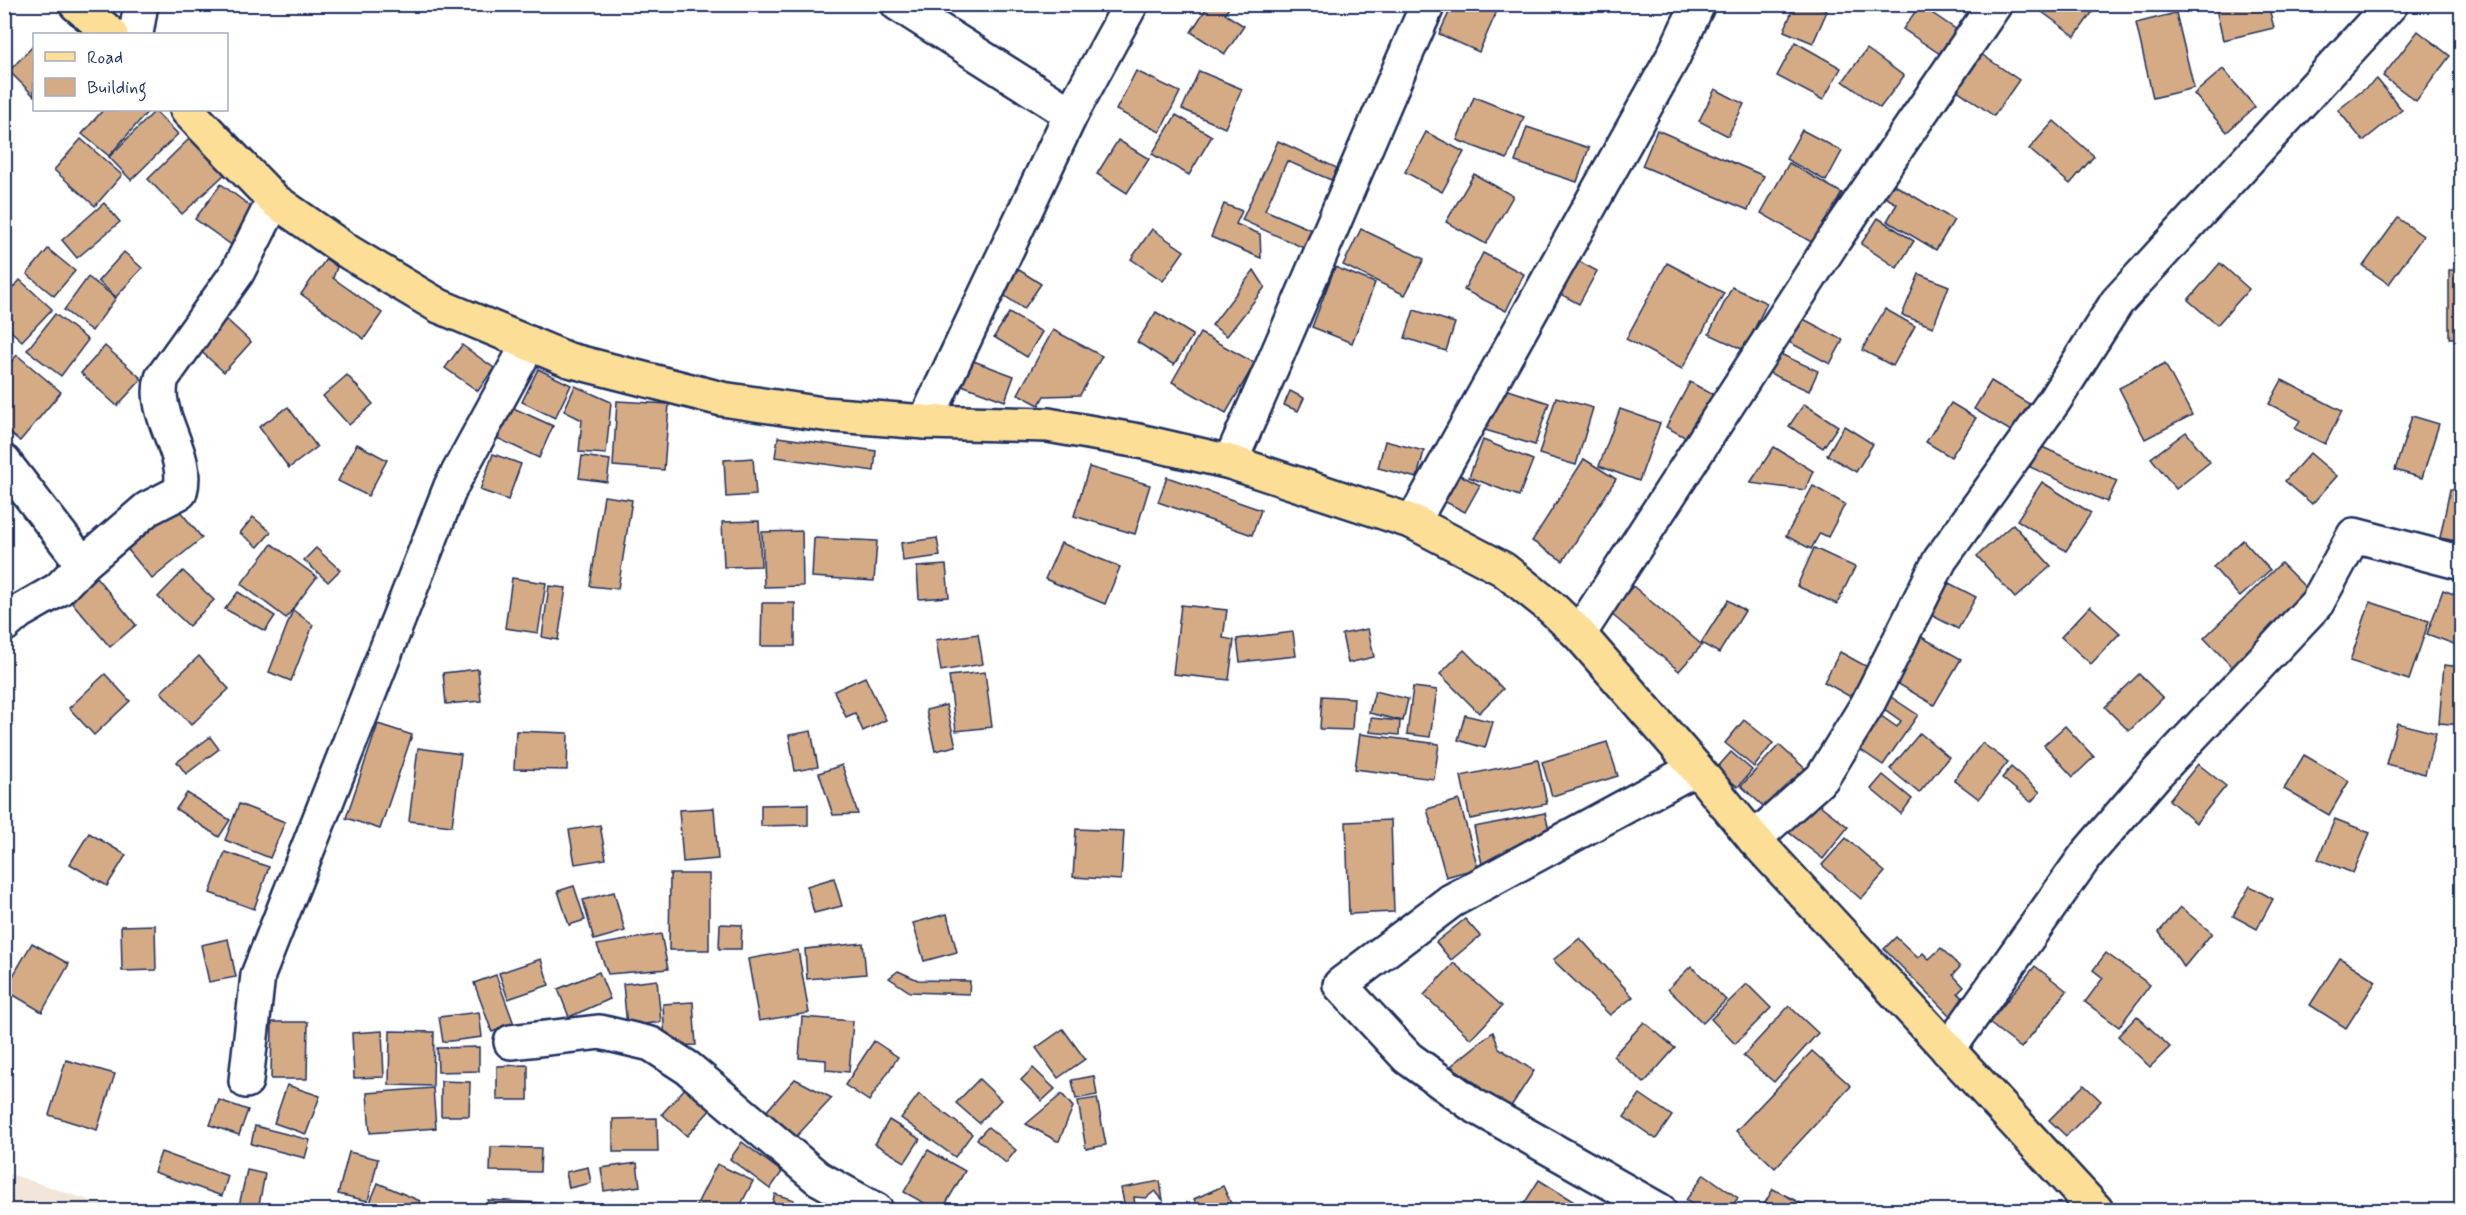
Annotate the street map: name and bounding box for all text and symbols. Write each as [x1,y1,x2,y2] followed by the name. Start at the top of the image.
[33,33,228,111] legend
[87,46,123,70] text: Road
[87,76,147,102] text: Building

